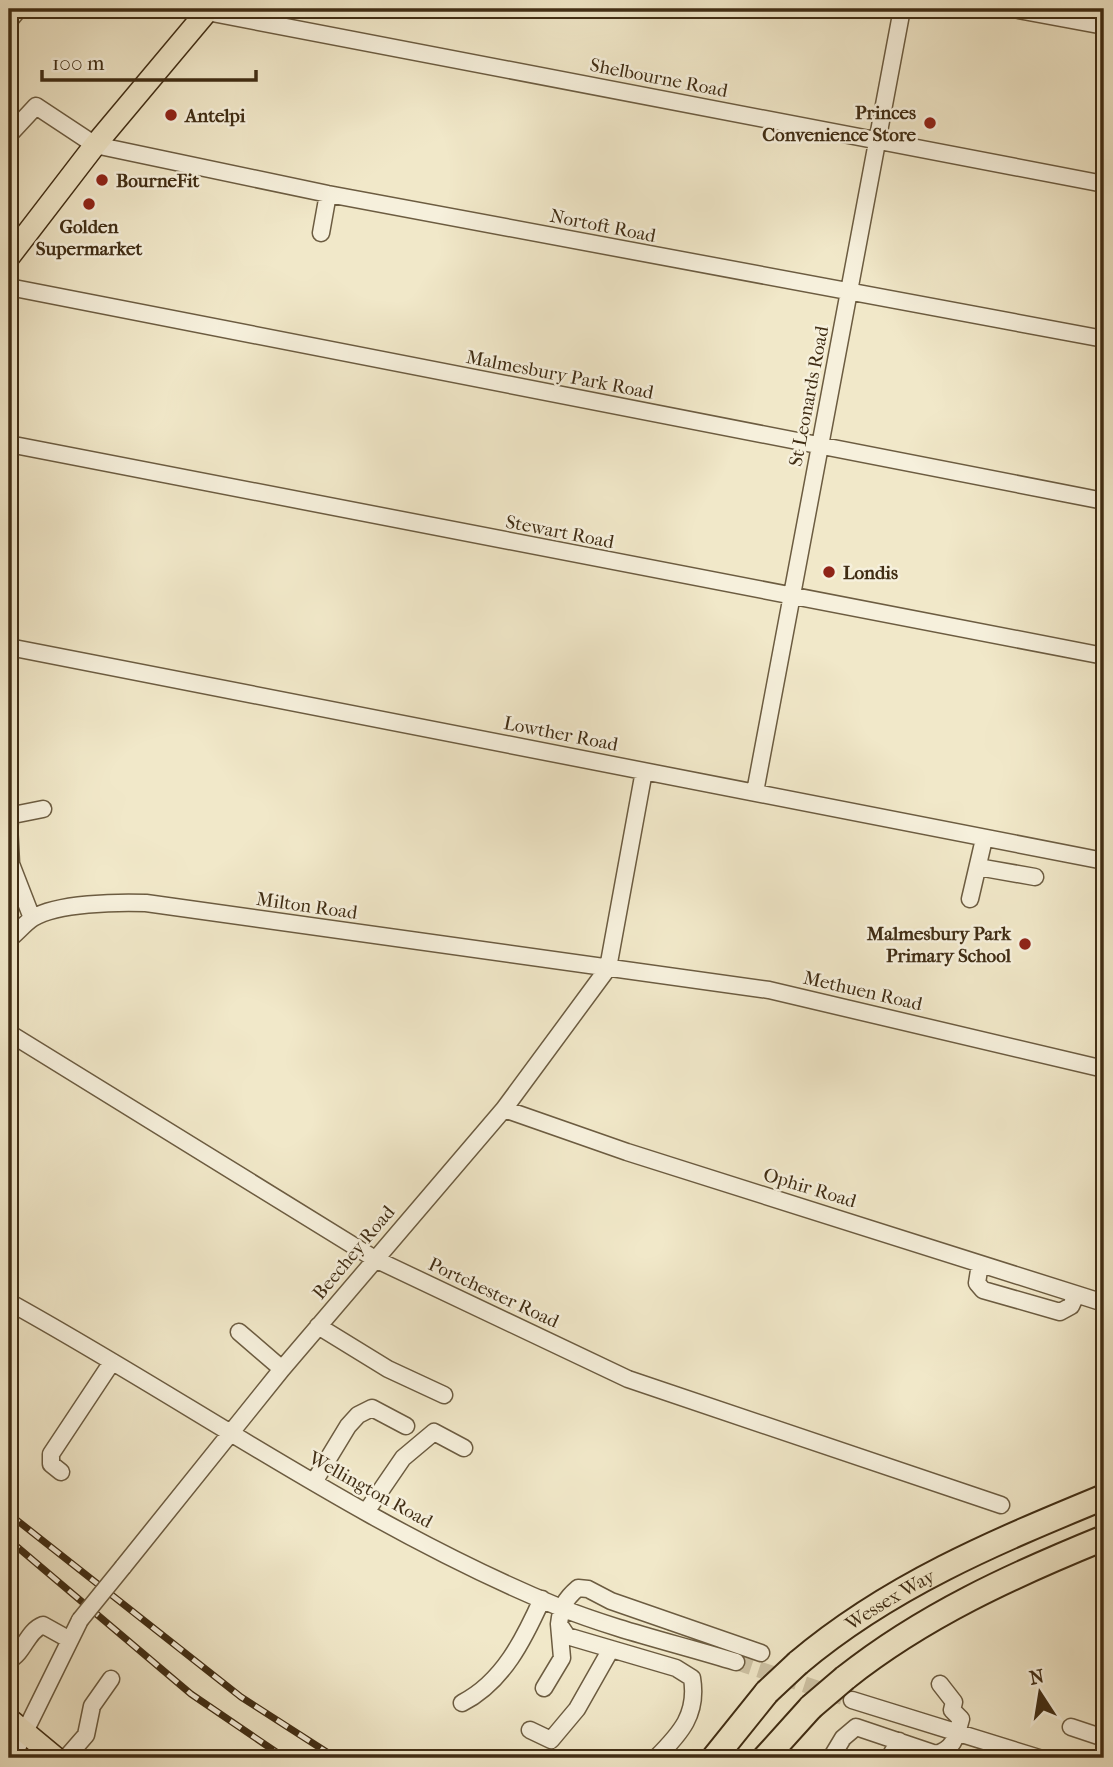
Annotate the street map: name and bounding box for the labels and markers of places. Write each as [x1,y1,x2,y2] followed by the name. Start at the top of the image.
[762,102,917,146] place label: Princes Convenience Store
[184,105,246,127] place label: Antelpi
[163,107,179,123] marker: Antelpi
[922,115,938,131] marker: Princes Convenience Store
[116,170,199,192] place label: BourneFit
[94,172,110,188] marker: BourneFit
[81,196,97,212] marker: Golden Supermarket
[36,216,142,260] place label: Golden Supermarket
[843,562,898,584] place label: Londis
[821,564,837,580] marker: Londis
[866,923,1012,967] place label: Malmesbury Park Primary School
[1017,936,1033,952] marker: Malmesbury Park Primary School

